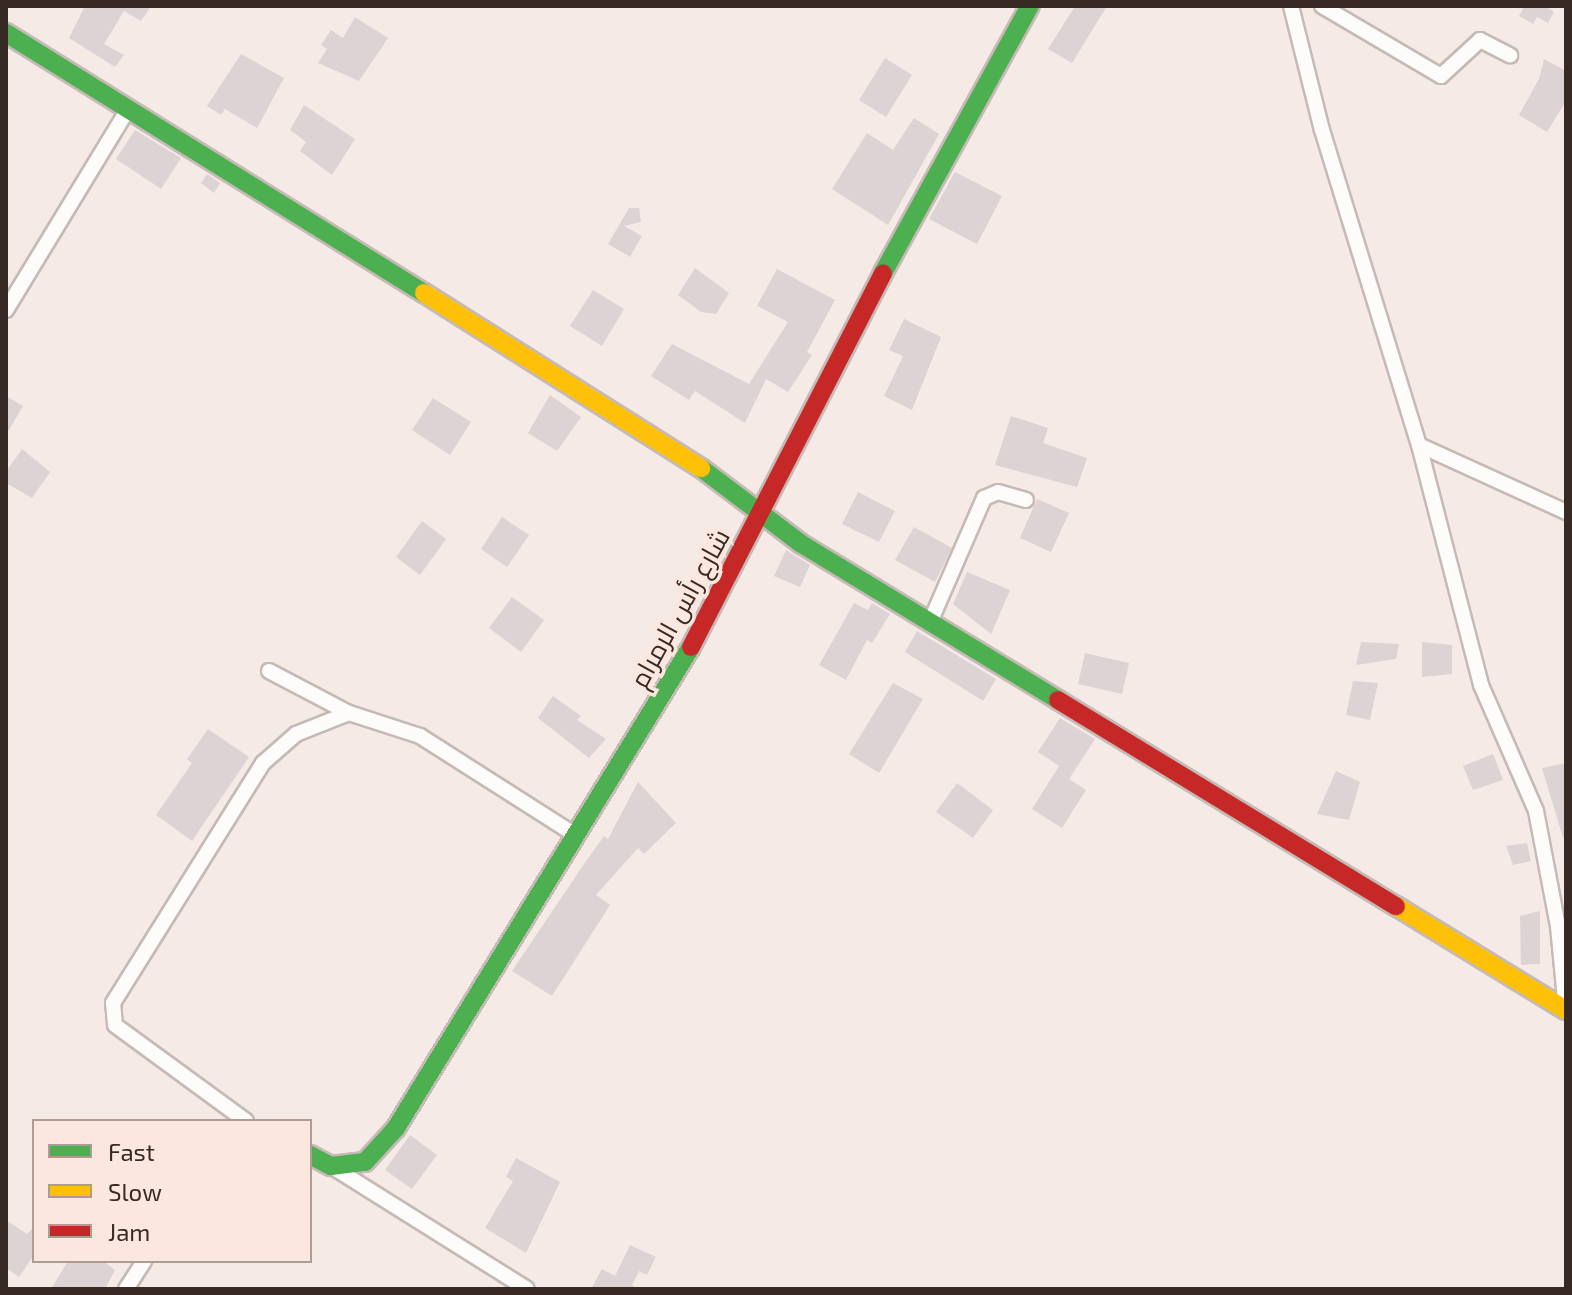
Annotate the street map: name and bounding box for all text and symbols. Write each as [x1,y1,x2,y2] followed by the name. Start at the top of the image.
[622,523,736,693] street label: شارع رأس الرمرام
[32,1119,312,1263] legend
[108,1137,155,1166] text: Fast
[108,1177,162,1206] text: Slow
[108,1217,150,1246] text: Jam

